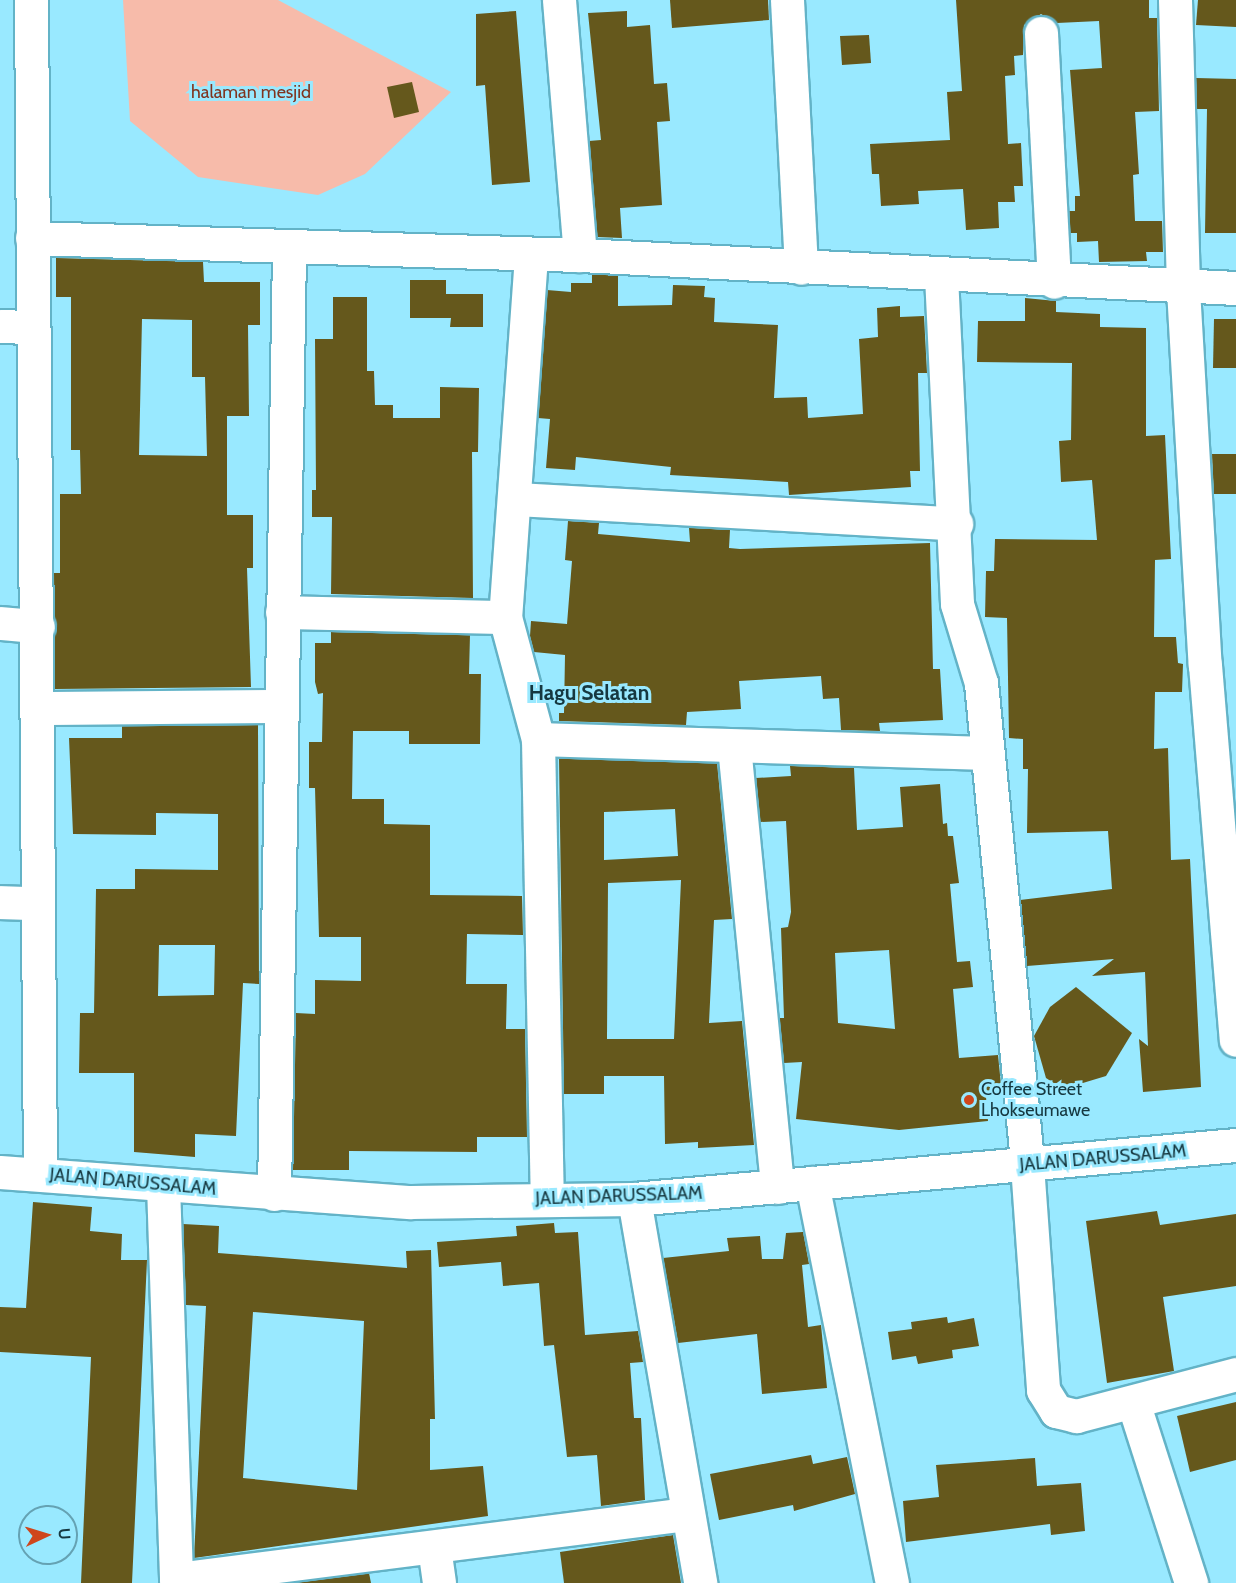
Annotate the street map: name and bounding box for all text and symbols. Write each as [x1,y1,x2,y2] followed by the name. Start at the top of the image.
[191,81,311,103] park label: halaman mesjid
[529,680,649,706] district label: Hagu Selatan
[981,1079,1090,1122] place label: Coffee Street Lhokseumawe
[962,1093,976,1107] marker: Coffee Street Lhokseumawe
[1019,1140,1187,1176] street label: JALAN DARUSSALAM
[49,1164,217,1200] street label: JALAN DARUSSALAM
[535,1182,703,1210] street label: JALAN DARUSSALAM
[18,1505,78,1565] north arrow
[55,1527,74,1540] text: U

